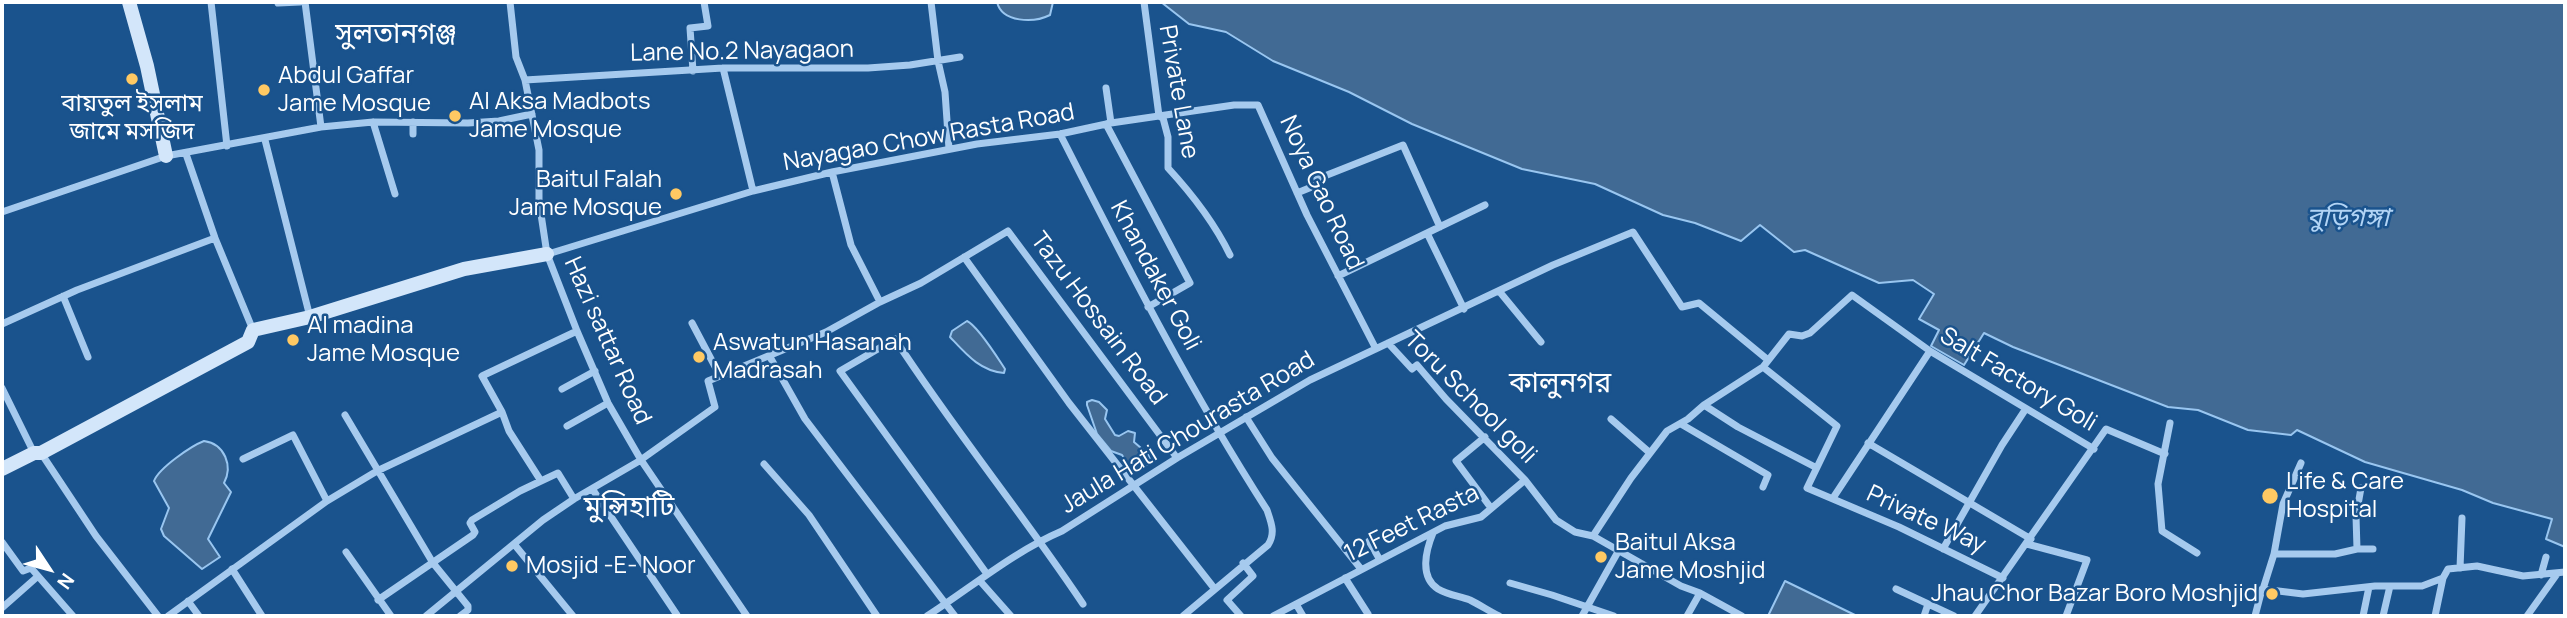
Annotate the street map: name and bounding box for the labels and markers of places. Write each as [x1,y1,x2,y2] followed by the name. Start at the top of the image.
[278,62,431,118] place label: Abdul Gaffar Jame Mosque
[124,71,140,87] marker: বায়তুল ইসলাম জামে মসজিদ
[256,82,272,98] marker: Abdul Gaffar Jame Mosque
[469,88,651,144] place label: Al Aksa Madbots Jame Mosque
[61,90,203,146] place label: বায়তুল ইসলাম জামে মসজিদ
[447,108,463,124] marker: Al Aksa Madbots Jame Mosque
[509,166,662,222] place label: Baitul Falah Jame Mosque
[668,186,684,202] marker: Baitul Falah Jame Mosque
[307,312,460,368] place label: Al madina Jame Mosque
[713,329,912,385] place label: Aswatun Hasanah Madrasah
[285,332,301,348] marker: Al madina Jame Mosque
[691,349,707,365] marker: Aswatun Hasanah Madrasah
[2286,468,2404,524] place label: Life & Care Hospital
[2260,486,2280,506] marker: Life & Care Hospital
[1615,529,1765,585] place label: Baitul Aksa Jame Moshjid
[1593,549,1609,565] marker: Baitul Aksa Jame Moshjid
[526,552,696,580] place label: Mosjid -E- Noor
[504,558,520,574] marker: Mosjid -E- Noor
[1931,580,2258,608] place label: Jhau Chor Bazar Boro Moshjid
[2264,586,2280,602] marker: Jhau Chor Bazar Boro Moshjid

